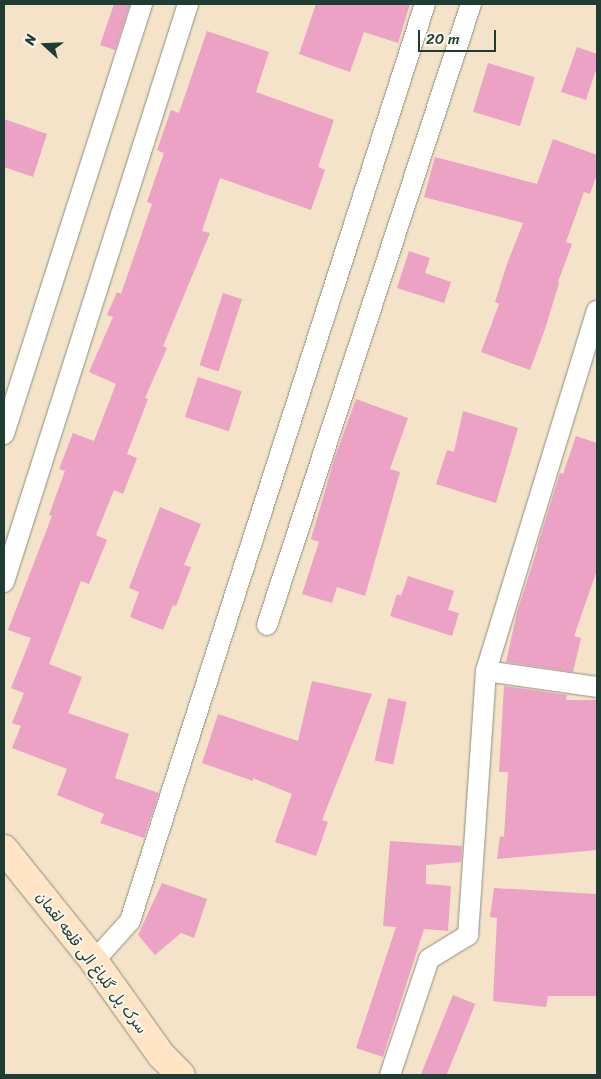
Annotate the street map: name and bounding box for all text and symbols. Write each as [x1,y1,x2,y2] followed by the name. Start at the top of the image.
[20,20,70,70] north arrow
[421,20,498,52] scale bar
[426,26,460,52] text: 20 m
[17,31,44,49] text: N
[32,888,150,1038] street label: سرک پل گلباغ الی قلعه لقمان

